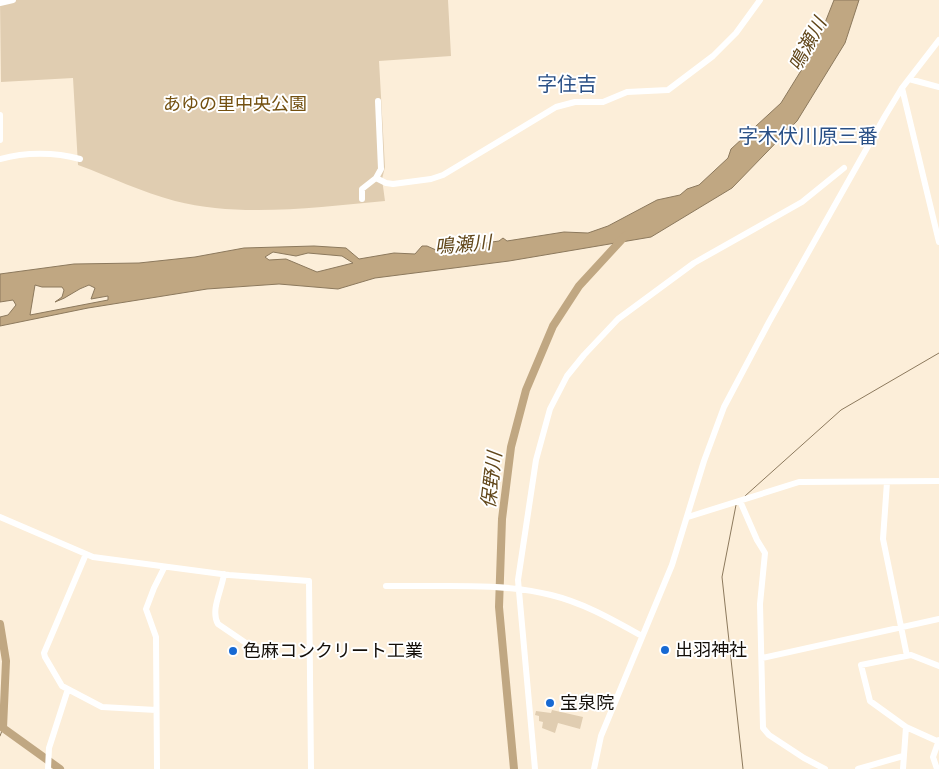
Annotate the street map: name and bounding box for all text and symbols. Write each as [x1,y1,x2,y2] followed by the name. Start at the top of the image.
[785,12,833,75] water label: 鳴瀬川
[537,73,597,97] district label: 字住吉
[163,94,307,115] park label: あゆの里中央公園
[738,125,878,149] district label: 字木伏川原三番
[434,231,495,259] water label: 鳴瀬川
[478,449,508,510] water label: 保野川
[675,640,747,661] place label: 出羽神社
[243,641,423,662] place label: 色麻コンクリート工業
[659,644,671,656] marker: 出羽神社
[227,645,239,657] marker: 色麻コンクリート工業
[560,693,614,714] place label: 宝泉院
[544,697,556,709] marker: 宝泉院

